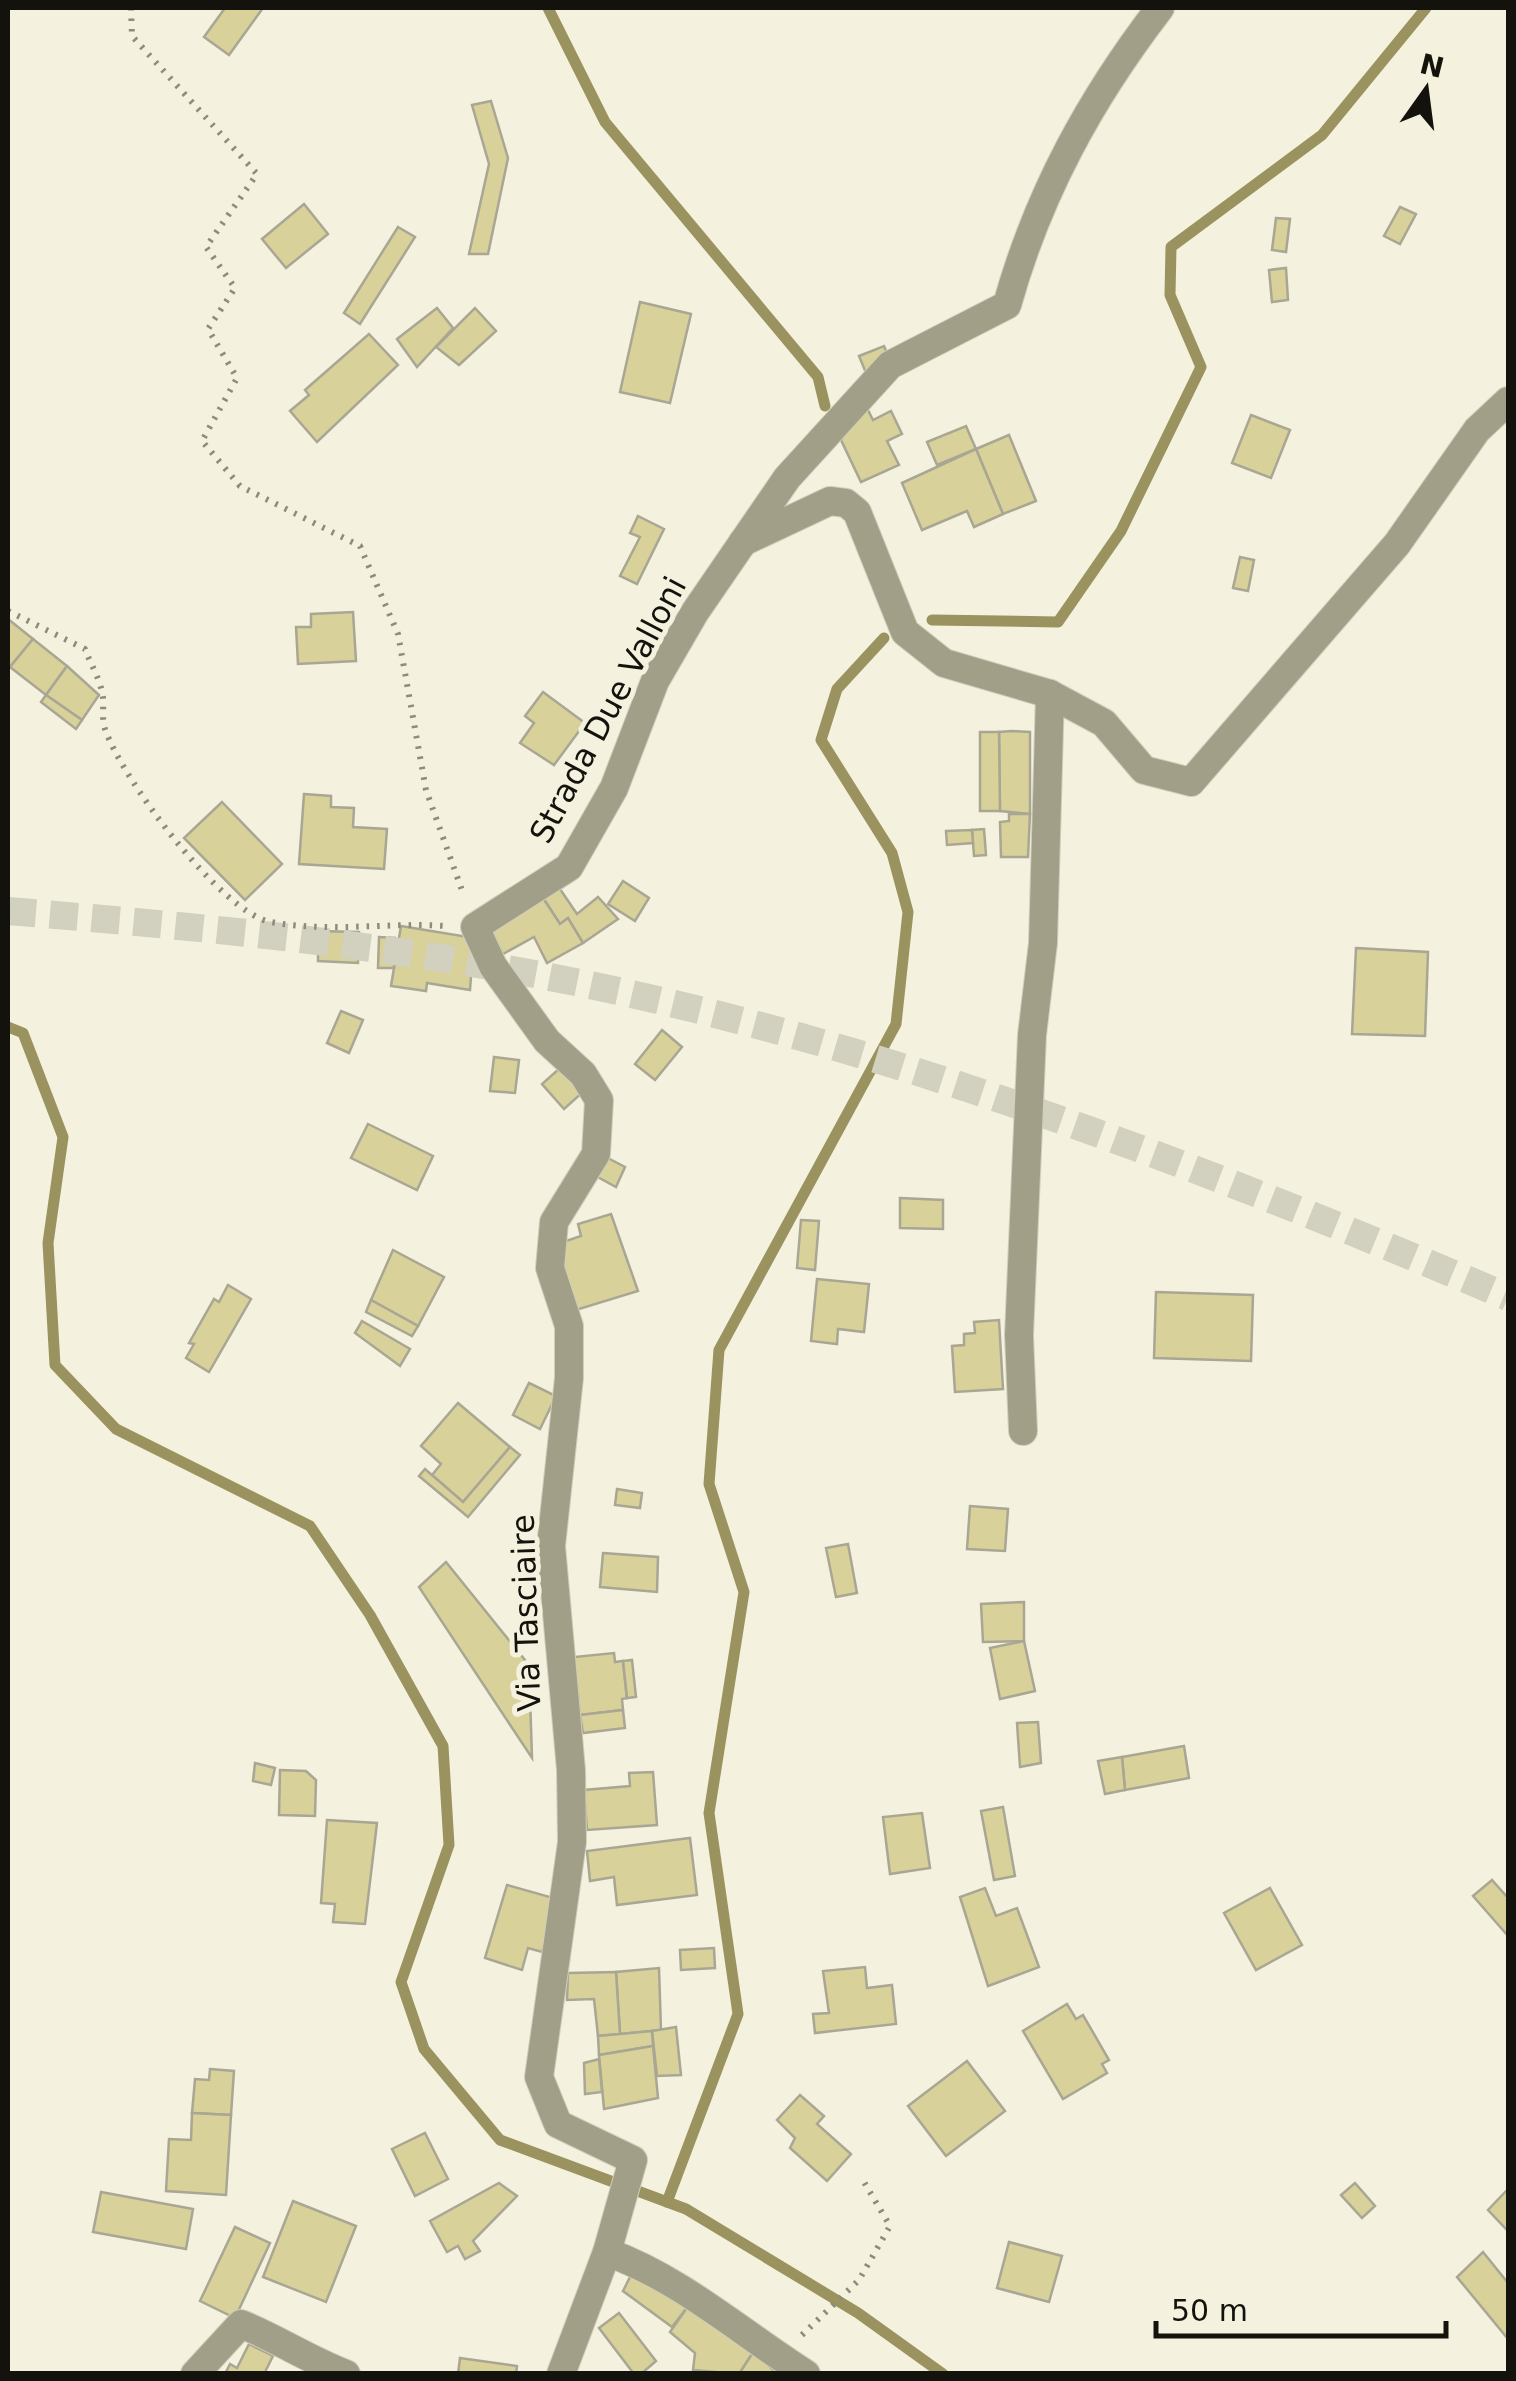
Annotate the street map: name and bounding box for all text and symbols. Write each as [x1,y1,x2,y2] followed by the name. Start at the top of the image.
[1376,40,1476,140] north arrow
[1417,47,1447,85] text: N
[522,570,694,850] street label: Strada Due Valloni
[504,1514,548,1712] street label: Via Tasciaire
[1156,2276,1446,2338] scale bar
[1171,2293,1248,2328] text: 50 m

